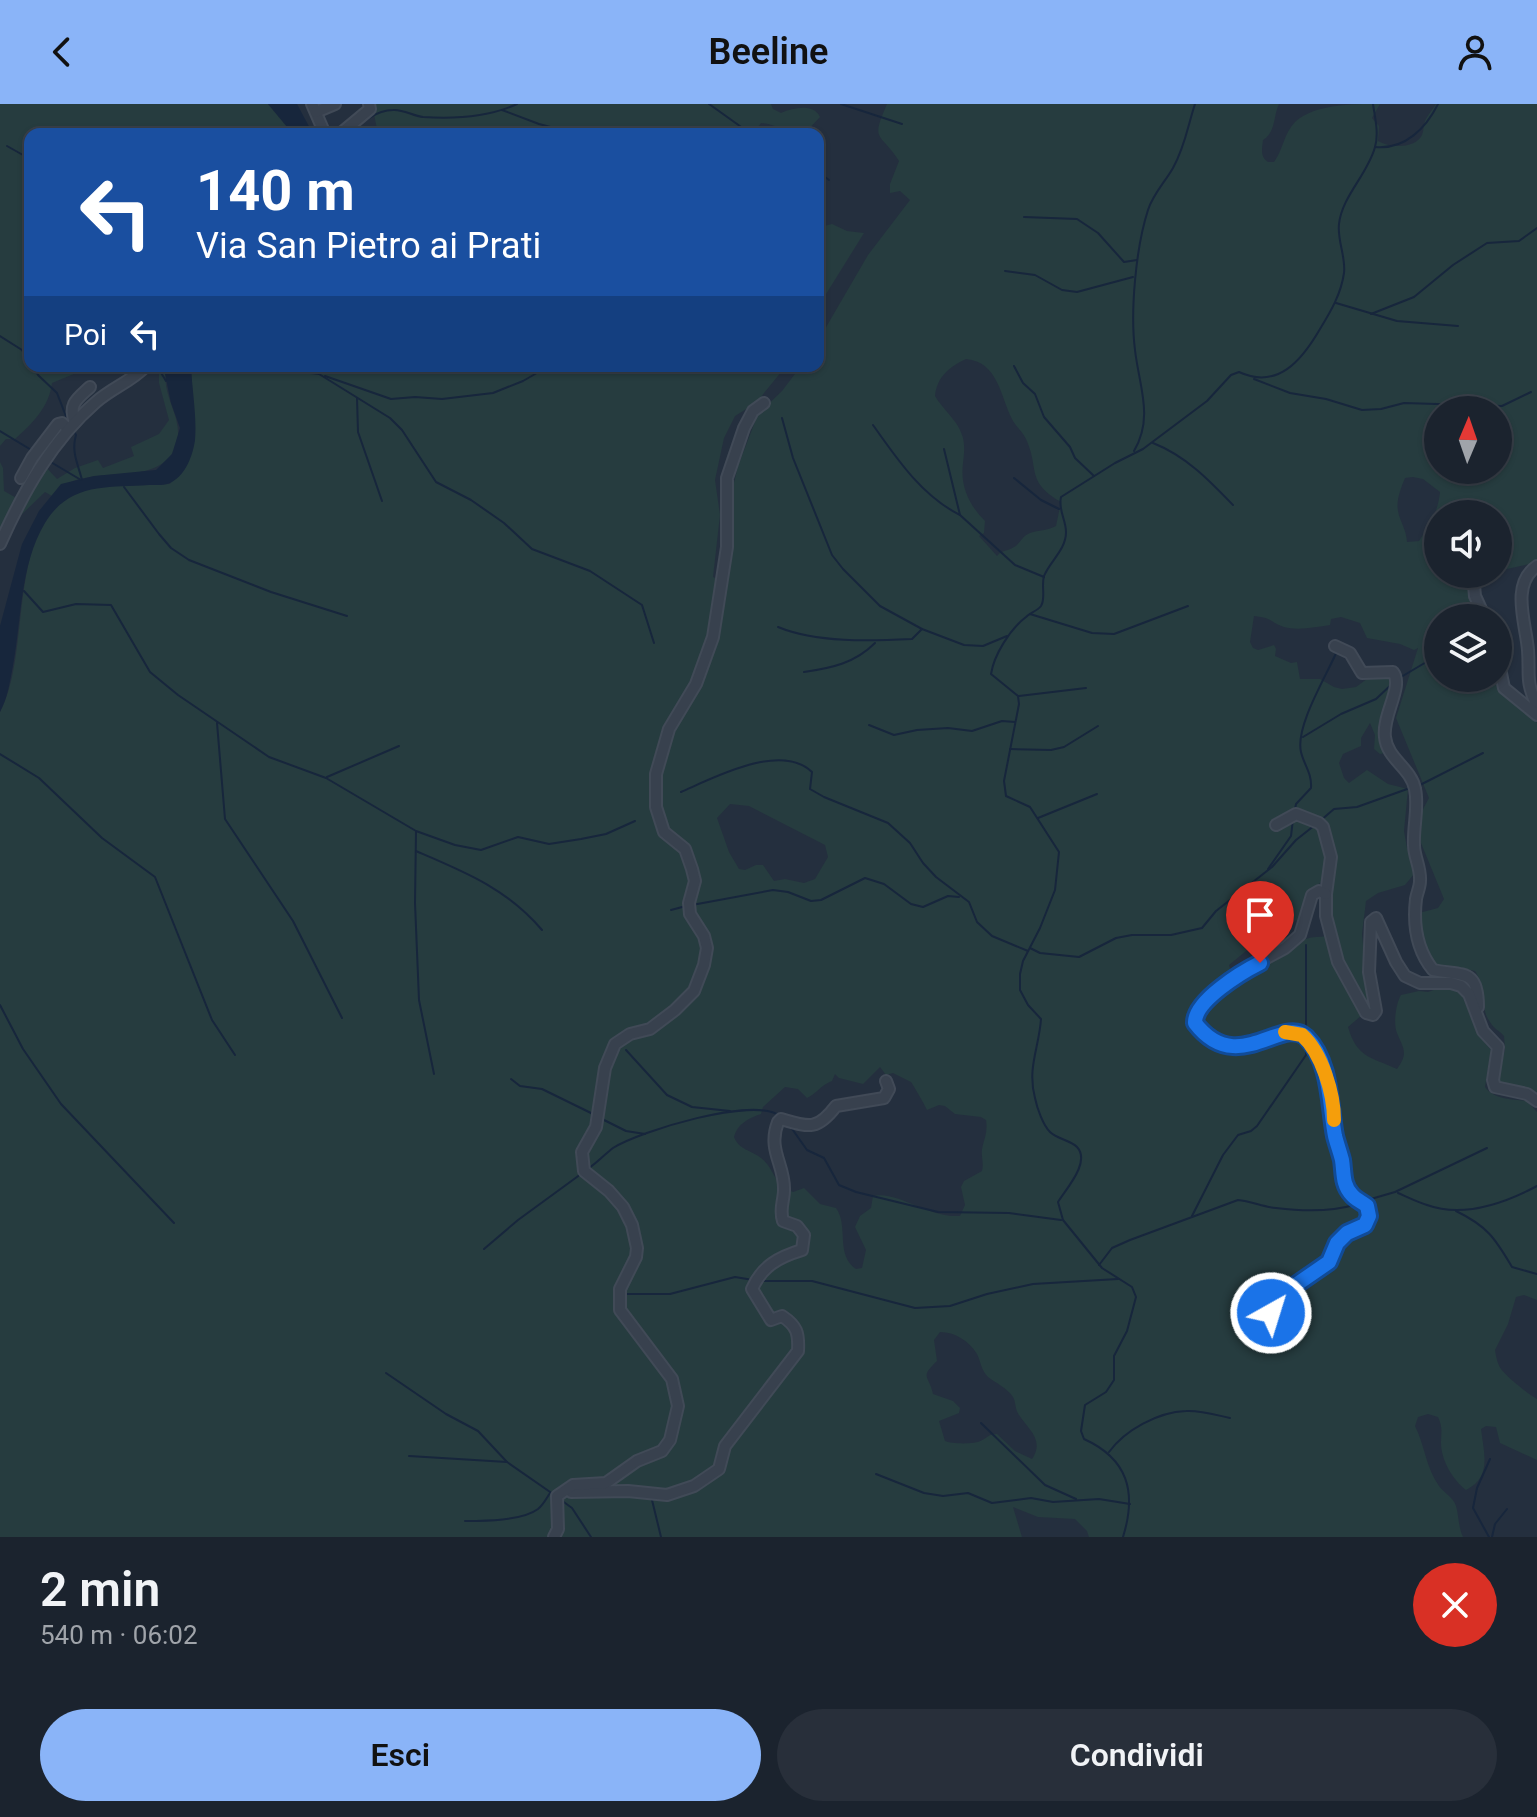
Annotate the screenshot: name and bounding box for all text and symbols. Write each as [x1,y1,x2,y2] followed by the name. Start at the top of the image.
[40,30,84,74] icon: back
[1453,30,1497,74] icon: person
[709,31,828,73] text: Beeline
[196,158,355,224] text: 140 m
[64,160,168,264] icon: left
[196,225,541,267] text: Via San Pietro ai Prati
[123,312,167,356] icon: left
[64,317,107,352] text: Poi
[1424,396,1512,484] north arrow
[1424,396,1512,692] map controls
[1424,500,1512,588] button: sound
[1424,604,1512,692] button: layers
[1226,881,1294,963] pin
[1238,893,1282,937] icon: arrive
[1229,1271,1313,1355] position arrow
[40,1561,160,1618] text: 2 min
[1413,1563,1497,1647] button: close
[40,1620,198,1650] text: 540 m · 06:02
[40,1709,761,1801] button: Esci
[777,1709,1497,1801] button: Condividi

